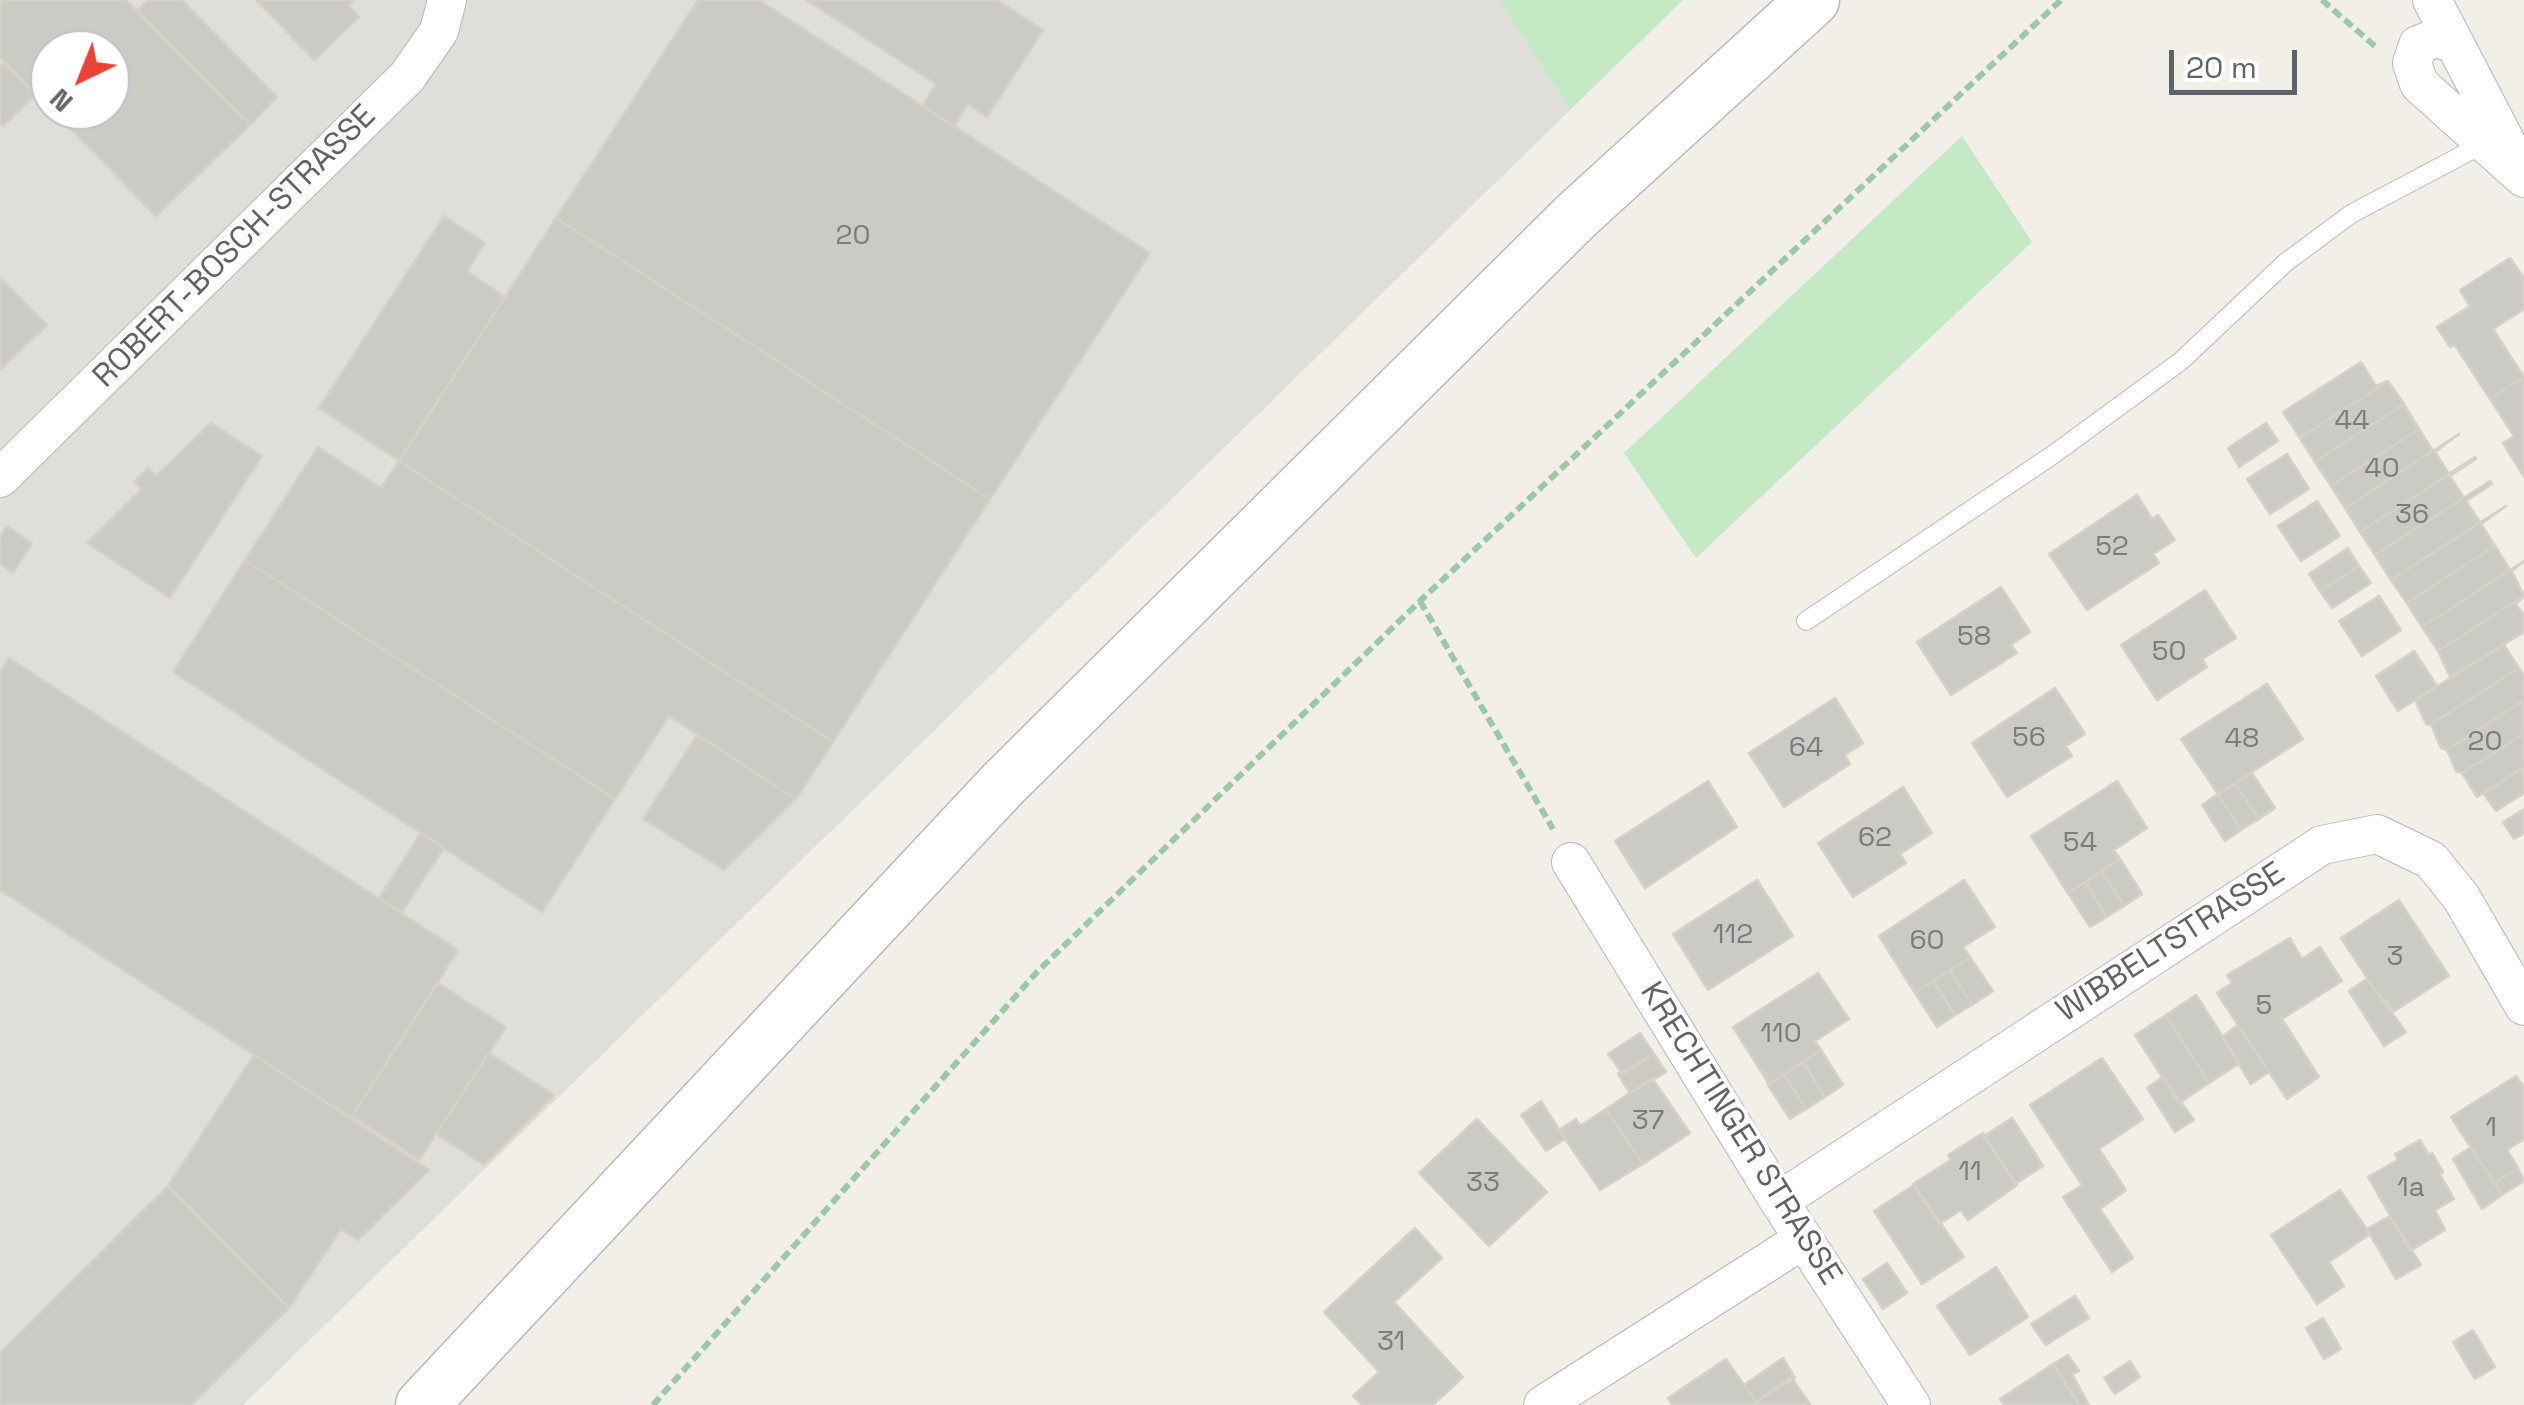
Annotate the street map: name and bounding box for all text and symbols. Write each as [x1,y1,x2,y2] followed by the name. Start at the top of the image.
[30,30,130,130] north arrow
[2174,30,2302,92] scale bar
[2186,48,2257,87] text: 20 m
[42,81,80,120] text: N
[86,98,384,396] street label: ROBERT-BOSCH-STRASSE
[836,219,870,253] house number: 20
[2335,404,2369,438] house number: 44
[2364,452,2400,486] house number: 40
[2395,498,2429,532] house number: 36
[2095,530,2129,564] house number: 52
[1957,620,1991,654] house number: 58
[2152,635,2186,669] house number: 50
[2012,721,2046,755] house number: 56
[2225,722,2259,756] house number: 48
[2468,725,2502,759] house number: 20
[1789,731,1823,765] house number: 64
[1858,821,1892,855] house number: 62
[2063,826,2097,860] house number: 54
[2050,855,2292,1031] street label: WIBBELTSTRASSE
[1713,918,1753,952] house number: 112
[1909,924,1945,958] house number: 60
[2387,940,2403,974] house number: 3
[1631,976,1849,1292] street label: KRECHTINGER STRASSE
[2256,989,2272,1023] house number: 5
[1760,1017,1802,1051] house number: 110
[1632,1104,1664,1138] house number: 37
[2485,1111,2497,1145] house number: 1
[1958,1155,1982,1189] house number: 11
[1466,1166,1500,1200] house number: 33
[2397,1171,2425,1205] house number: 1a
[1377,1325,1405,1359] house number: 31

